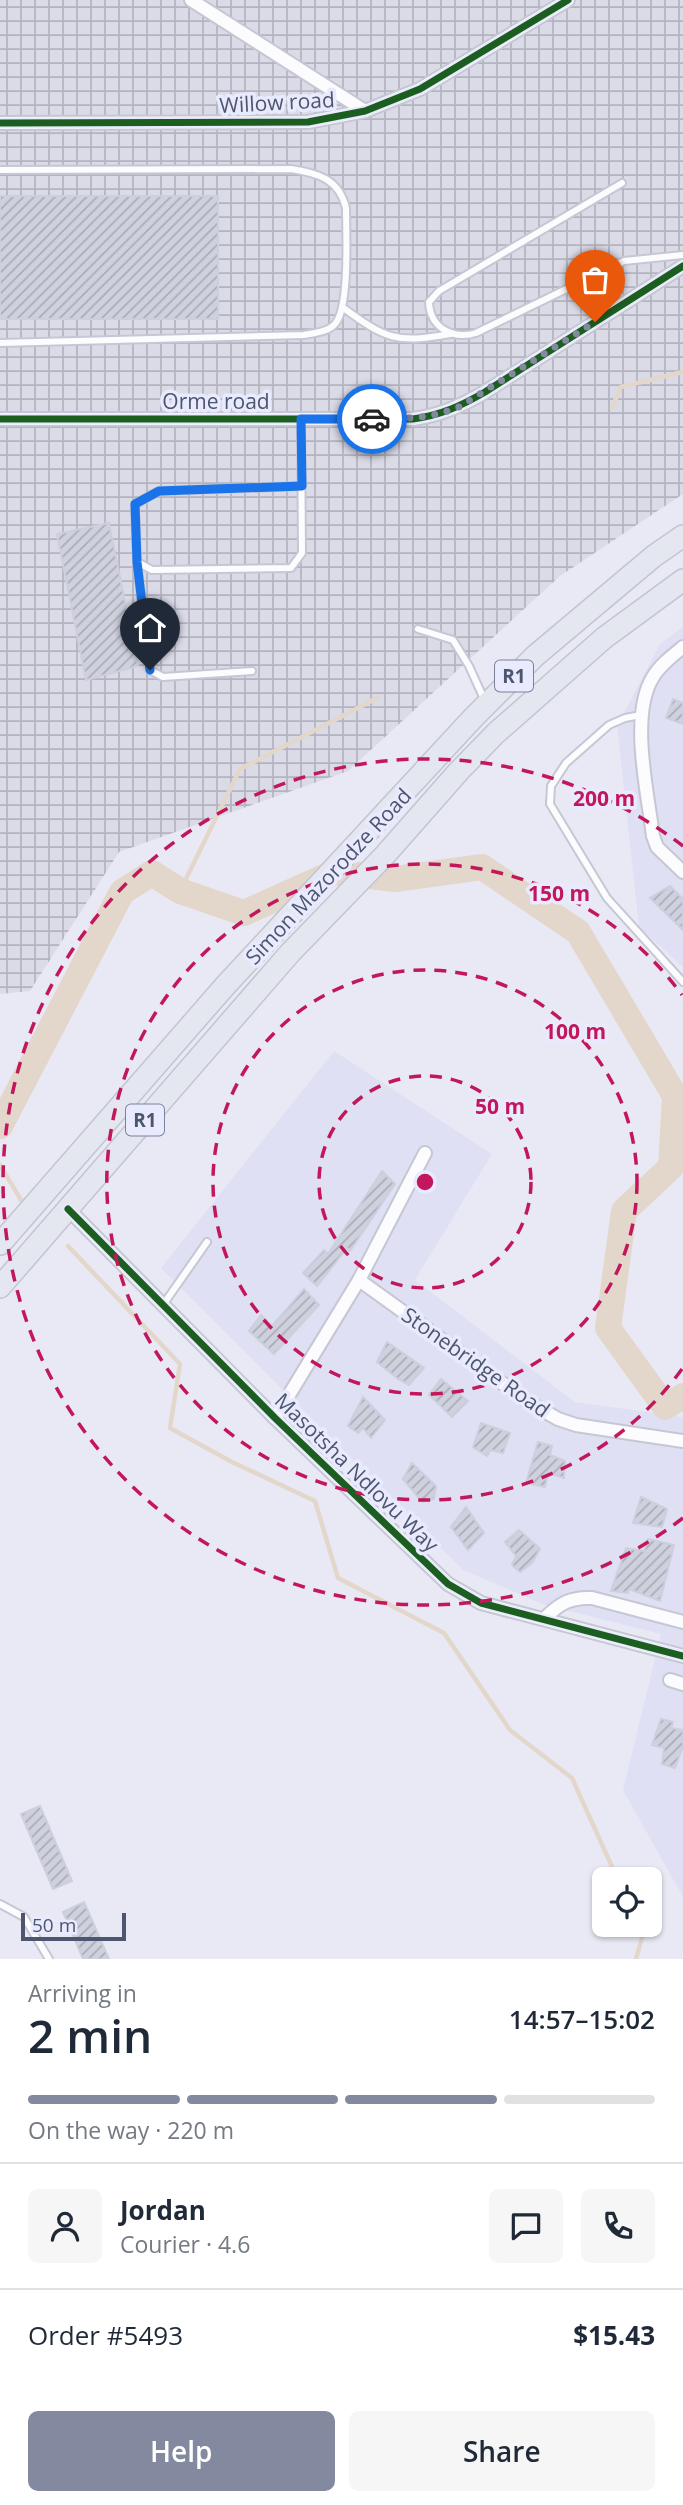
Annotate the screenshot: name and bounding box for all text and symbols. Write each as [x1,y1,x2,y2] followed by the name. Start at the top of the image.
[219,85,335,119] street label: Willow road
[565,250,625,322] pin
[576,261,614,299] icon: bag
[337,384,407,454] courier
[162,387,270,415] street label: Orme road
[353,400,391,438] icon: car
[120,598,180,670] pin
[131,609,169,647] icon: home
[495,660,533,692] road number: R1
[239,782,417,970] street label: Simon Mazorodze Road
[573,784,635,812] text: 200 m
[528,879,590,907] text: 150 m
[544,1017,606,1045] text: 100 m
[475,1092,525,1120] text: 50 m
[126,1104,164,1136] road number: R1
[413,1170,437,1194] centre of rings
[396,1300,556,1424] street label: Stonebridge Road
[269,1386,445,1558] street label: Masotsha Ndlovu Way
[592,1867,662,1937] map controls
[592,1867,662,1937] button: locate
[21,1910,126,1942] scale bar
[32,1912,76,1938] text: 50 m
[28,1977,137,2009] text: Arriving in
[509,2001,655,2037] text: 14:57–15:02
[28,2004,152,2066] text: 2 min
[28,2114,234,2146] text: On the way · 220 m
[28,2189,102,2263] button: person
[489,2189,563,2263] button: chat
[581,2189,655,2263] button: phone
[120,2192,206,2228] text: Jordan
[120,2228,250,2260] text: Courier · 4.6
[28,2317,183,2353] text: Order #5493
[573,2317,655,2353] text: $15.43
[28,2411,335,2491] button: Help
[349,2411,655,2491] button: Share

